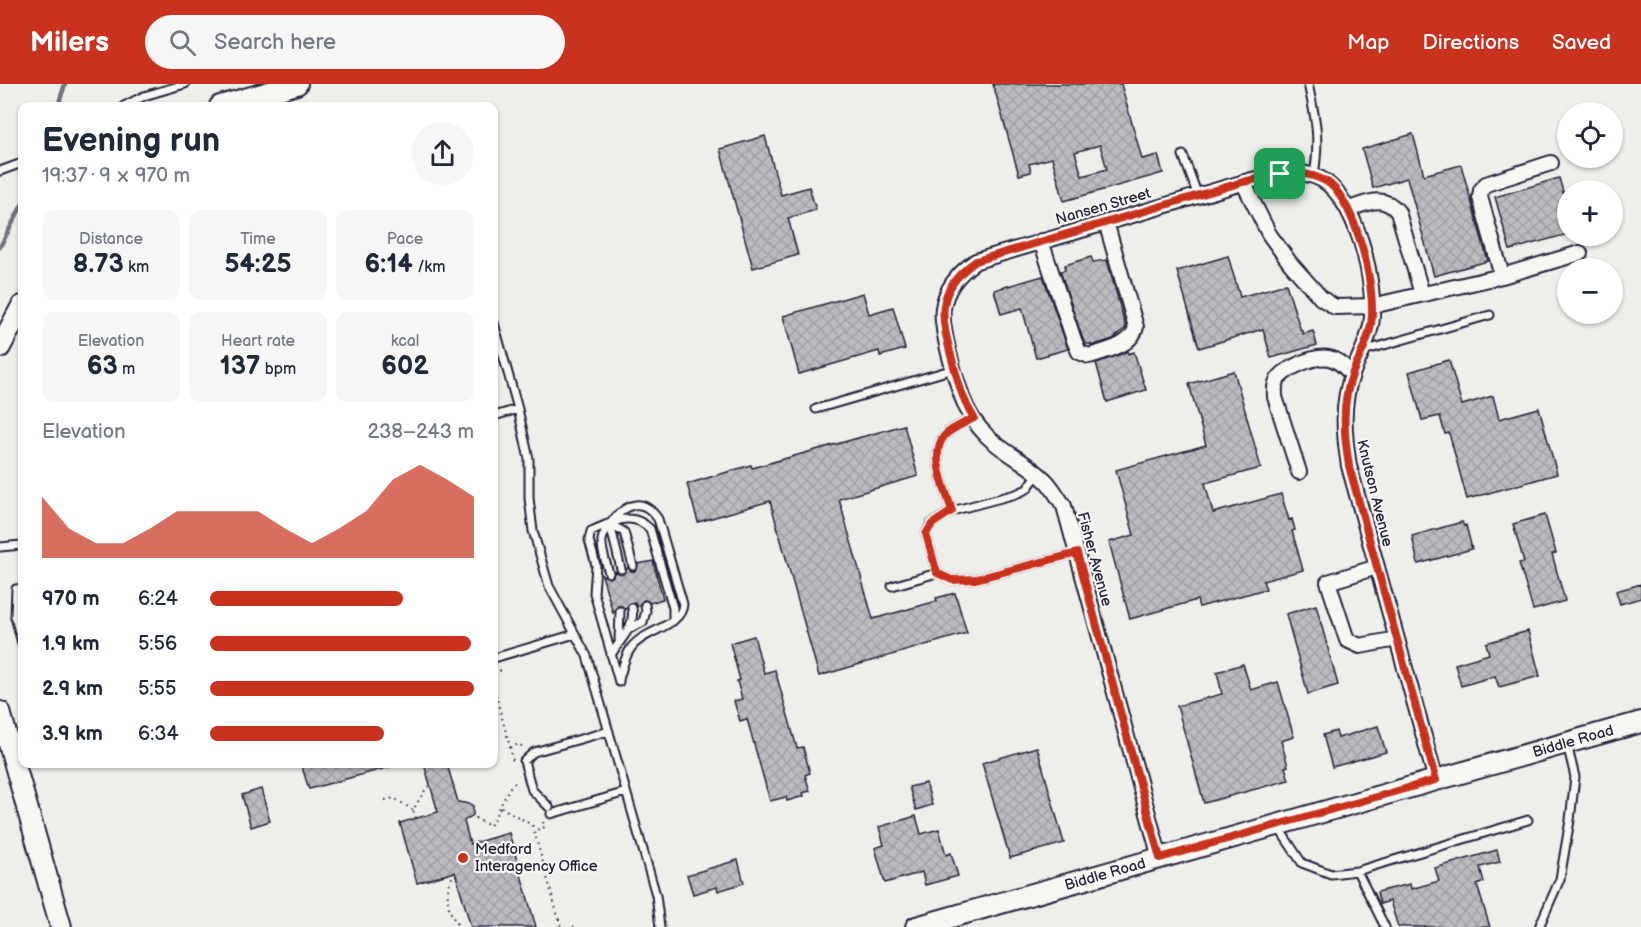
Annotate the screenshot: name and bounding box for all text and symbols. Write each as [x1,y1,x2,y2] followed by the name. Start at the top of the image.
[145,15,565,69] search box
[30,26,109,59] text: Milers
[166,26,199,59] icon: search
[214,29,336,56] text: Search here
[1347,30,1390,55] text: Map
[1423,30,1519,55] text: Directions
[1552,30,1611,55] text: Saved
[1557,102,1623,324] map controls
[1557,102,1623,168] button: locate
[42,121,220,161] text: Evening run
[411,122,474,185] button: share
[1254,148,1305,199] pin
[1263,157,1296,190] icon: arrive
[42,164,190,188] text: 19:37 · 9 × 970 m
[1557,180,1623,246] button: +
[1053,184,1153,229] street label: Nansen Street
[79,230,143,249] text: Distance
[240,230,276,249] text: Time
[387,230,423,249] text: Pace
[73,249,124,280] text: 8.73
[224,249,292,280] text: 54:25
[365,249,413,280] text: 6:14
[124,258,149,277] text: km
[413,258,445,277] text: /km
[1557,258,1623,324] button: −
[78,332,144,351] text: Elevation
[221,332,295,351] text: Heart rate
[391,332,419,351] text: kcal
[87,351,118,382] text: 63
[220,351,260,382] text: 137
[381,351,429,382] text: 602
[118,360,135,379] text: m
[260,360,296,379] text: bpm
[42,420,125,444] text: Elevation
[368,420,474,444] text: 238–243 m
[1352,438,1397,549] street label: Knutson Avenue
[1073,510,1116,608] street label: Fisher Avenue
[42,587,100,611] text: 970 m
[138,587,178,611] text: 6:24
[42,632,99,656] text: 1.9 km
[138,632,177,656] text: 5:56
[42,677,103,701] text: 2.9 km
[138,677,176,701] text: 5:55
[1530,721,1616,762] street label: Biddle Road
[42,722,103,746] text: 3.9 km
[138,722,179,746] text: 6:34
[475,840,598,876] place label: Medford Interagency Office
[456,851,470,865] marker: Medford Interagency Office
[1062,854,1148,895] street label: Biddle Road

